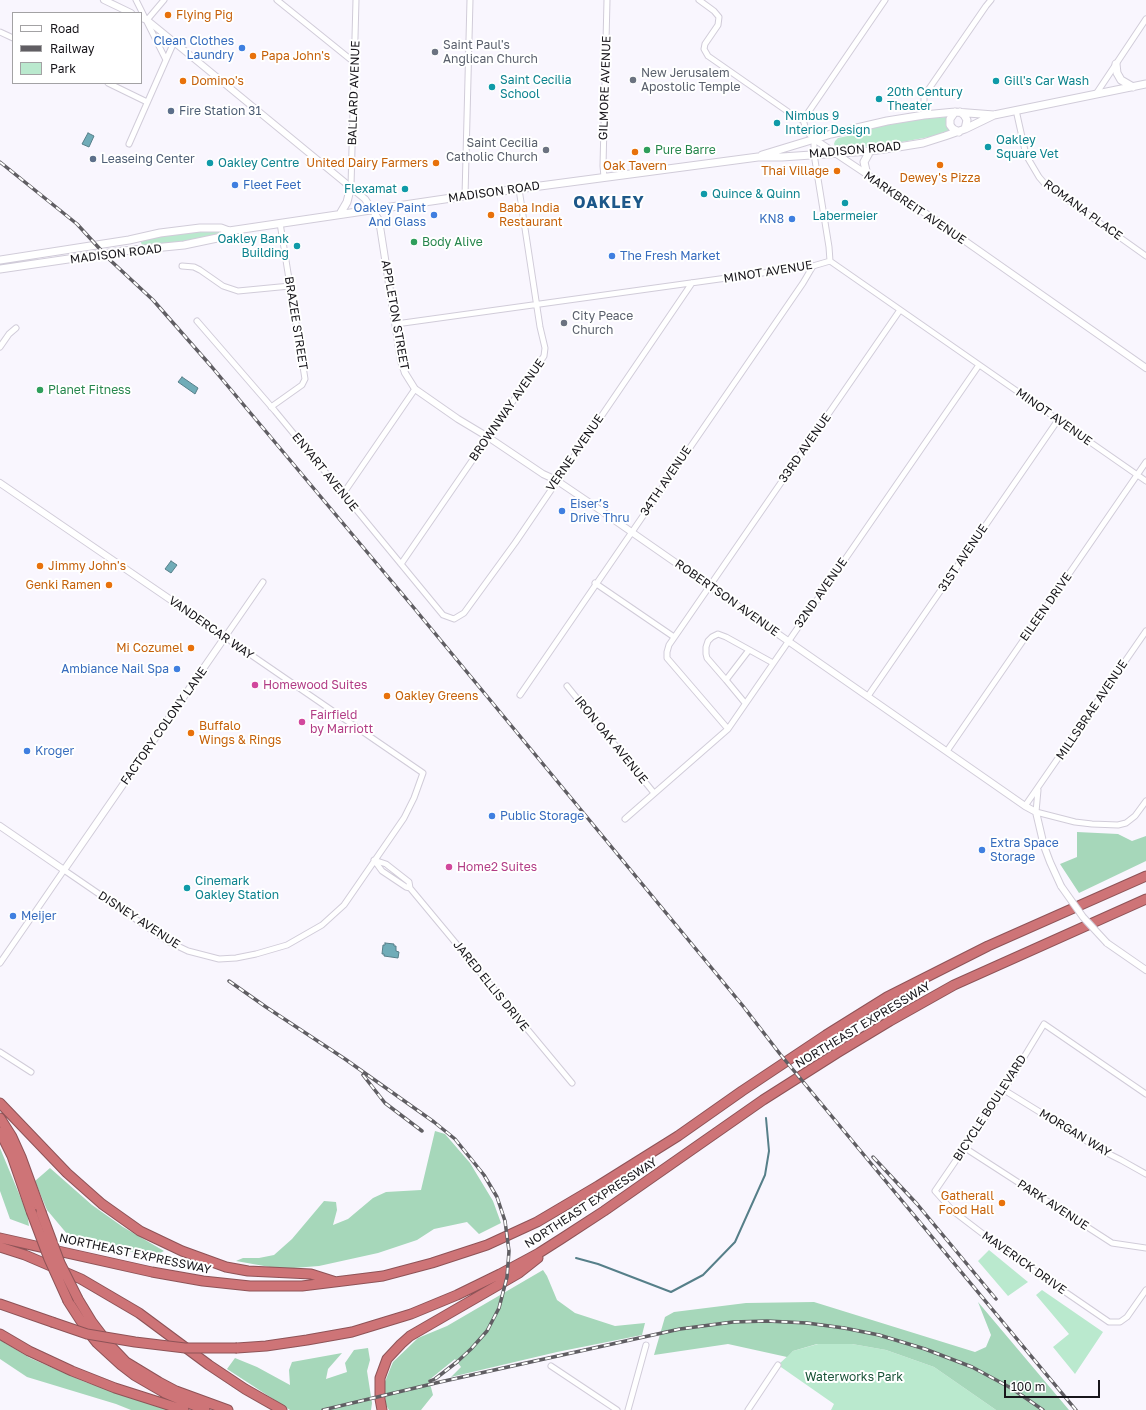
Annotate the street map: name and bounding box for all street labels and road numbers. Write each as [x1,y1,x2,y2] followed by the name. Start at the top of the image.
[596,36,614,140] street label: GILMORE AVENUE
[345,40,363,146] street label: BALLARD AVENUE
[808,139,902,161] street label: MADISON ROAD
[861,168,969,248] street label: MARKBREIT AVENUE
[1041,177,1125,243] street label: ROMANA PLACE
[447,178,541,206] street label: MADISON ROAD
[69,241,163,267] street label: MADISON ROAD
[723,258,813,286] street label: MINOT AVENUE
[378,259,412,371] street label: APPLETON STREET
[282,275,310,371] street label: BRAZEE STREET
[466,356,548,464] street label: BROWNWAY AVENUE
[1013,385,1095,449] street label: MINOT AVENUE
[776,411,834,485] street label: 33RD AVENUE
[543,412,607,494] street label: VERNE AVENUE
[289,430,361,514] street label: ENYART AVENUE
[637,443,695,519] street label: 34TH AVENUE
[935,521,991,595] street label: 31ST AVENUE
[792,555,850,631] street label: 32ND AVENUE
[672,557,782,639] street label: ROBERTSON AVENUE
[1017,570,1075,644] street label: EILEEN DRIVE
[166,593,256,663] street label: VANDERCAR WAY
[1053,657,1131,763] street label: MILLSBRAE AVENUE
[118,664,210,788] street label: FACTORY COLONY LANE
[571,693,651,787] street label: IRON OAK AVENUE
[95,888,183,952] street label: DISNEY AVENUE
[450,938,532,1034] street label: JARED ELLIS DRIVE
[793,979,933,1071] street label: NORTHEAST EXPRESSWAY
[950,1052,1030,1164] street label: BICYCLE BOULEVARD
[1037,1106,1113,1160] street label: MORGAN WAY
[522,1155,660,1251] street label: NORTHEAST EXPRESSWAY
[1015,1177,1091,1233] street label: PARK AVENUE
[979,1229,1069,1297] street label: MAVERICK DRIVE
[58,1231,212,1277] street label: NORTHEAST EXPRESSWAY

